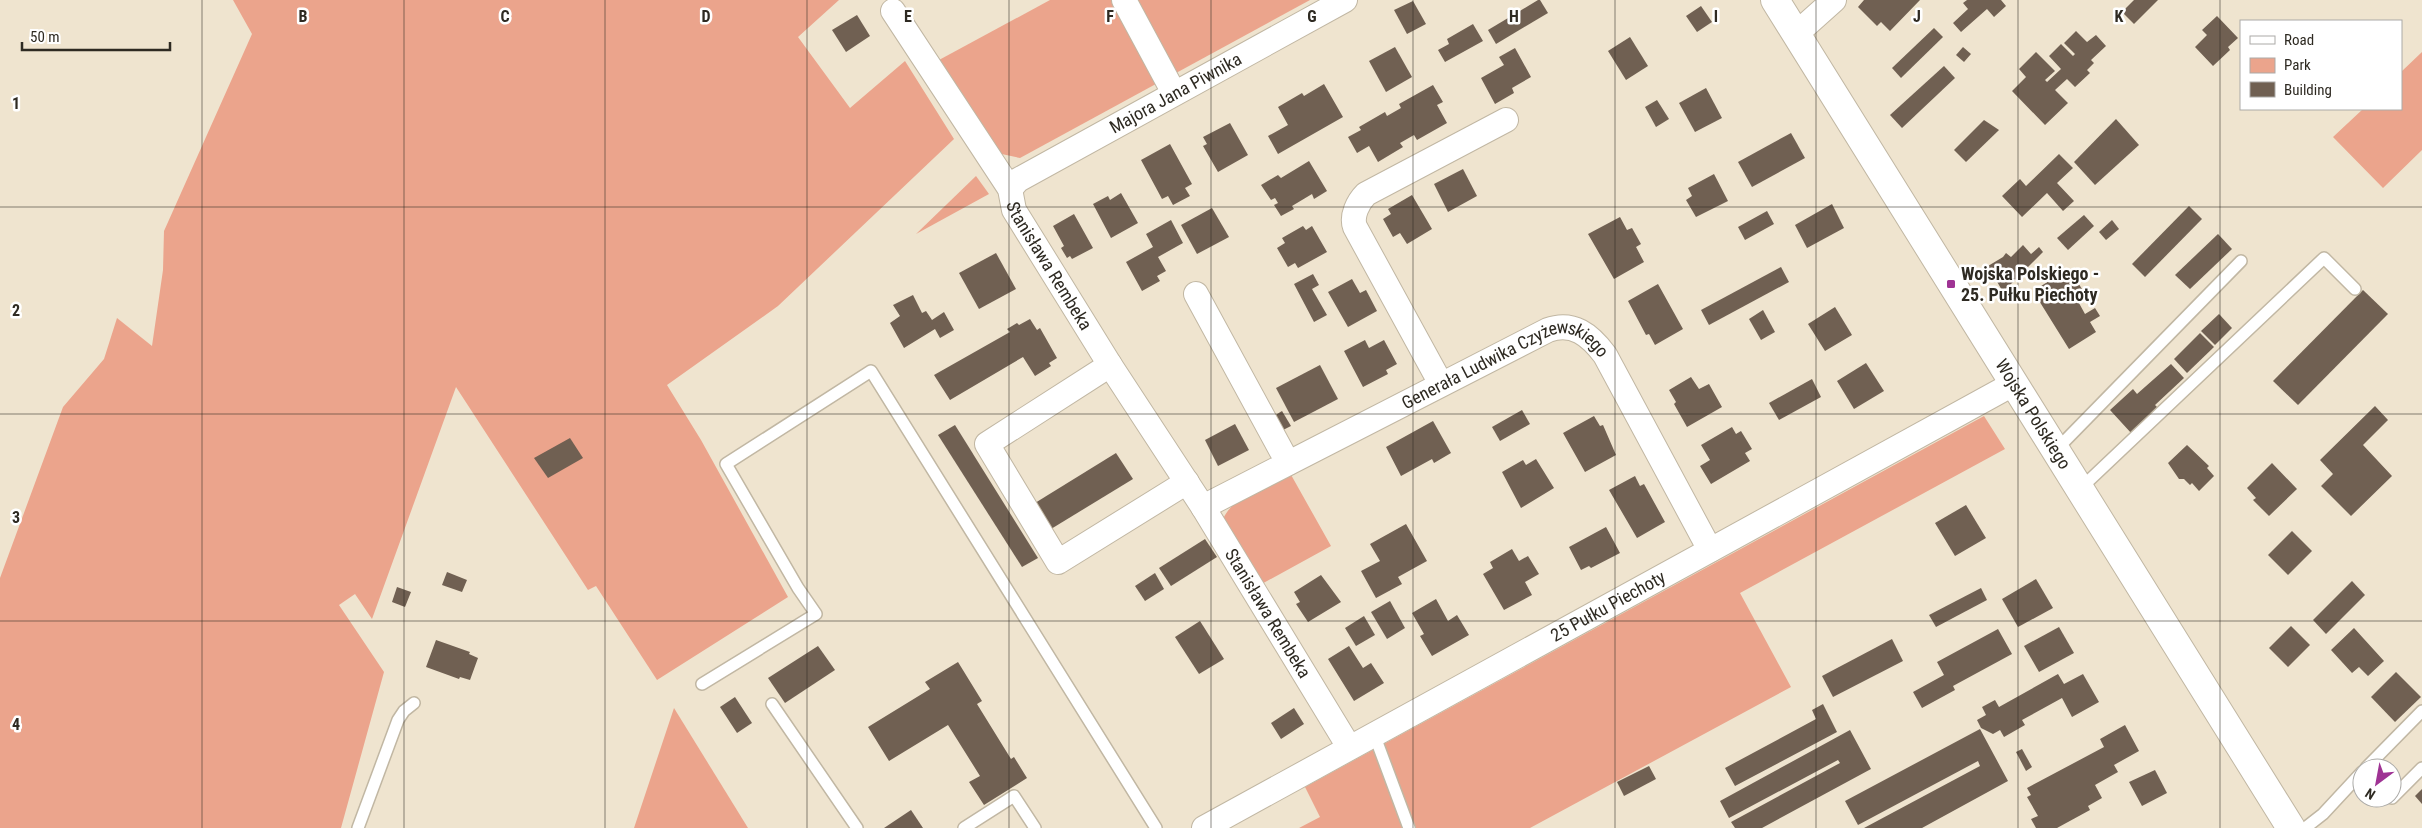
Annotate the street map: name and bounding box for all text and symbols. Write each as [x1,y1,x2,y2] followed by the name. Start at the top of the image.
[299,7,308,26] text: B
[500,7,510,26] text: C
[701,7,711,26] text: D
[904,7,912,26] text: E
[1106,7,1114,26] text: F
[1307,7,1317,26] text: G
[1509,7,1519,26] text: H
[1714,7,1718,26] text: I
[1913,7,1921,26] text: J
[2115,7,2124,26] text: K
[22,20,170,52] scale bar
[2240,20,2402,110] legend
[30,28,60,46] text: 50 m
[2284,31,2314,49] text: Road
[1106,48,1245,138] street label: Majora Jana Piwnika
[2284,56,2311,74] text: Park
[2284,81,2332,99] text: Building
[12,94,20,113] text: 1
[1003,200,1097,334] street label: Stanisława Rembeka
[1961,263,2099,305] place label: Wojska Polskiego - 25. Pułku Piechoty
[1945,278,1957,290] marker: Wojska Polskiego - 25. Pułku Piechoty
[12,301,20,320] text: 2
[1398,316,1614,413] street label: Generała Ludwika Czyżewskiego
[1991,355,2076,473] street label: Wojska Polskiego
[12,508,20,527] text: 3
[1221,545,1315,682] street label: Stanisława Rembeka
[1547,566,1669,646] street label: 25 Pułku Piechoty
[12,715,20,734] text: 4
[2352,758,2402,808] north arrow
[2362,785,2378,803] text: N

